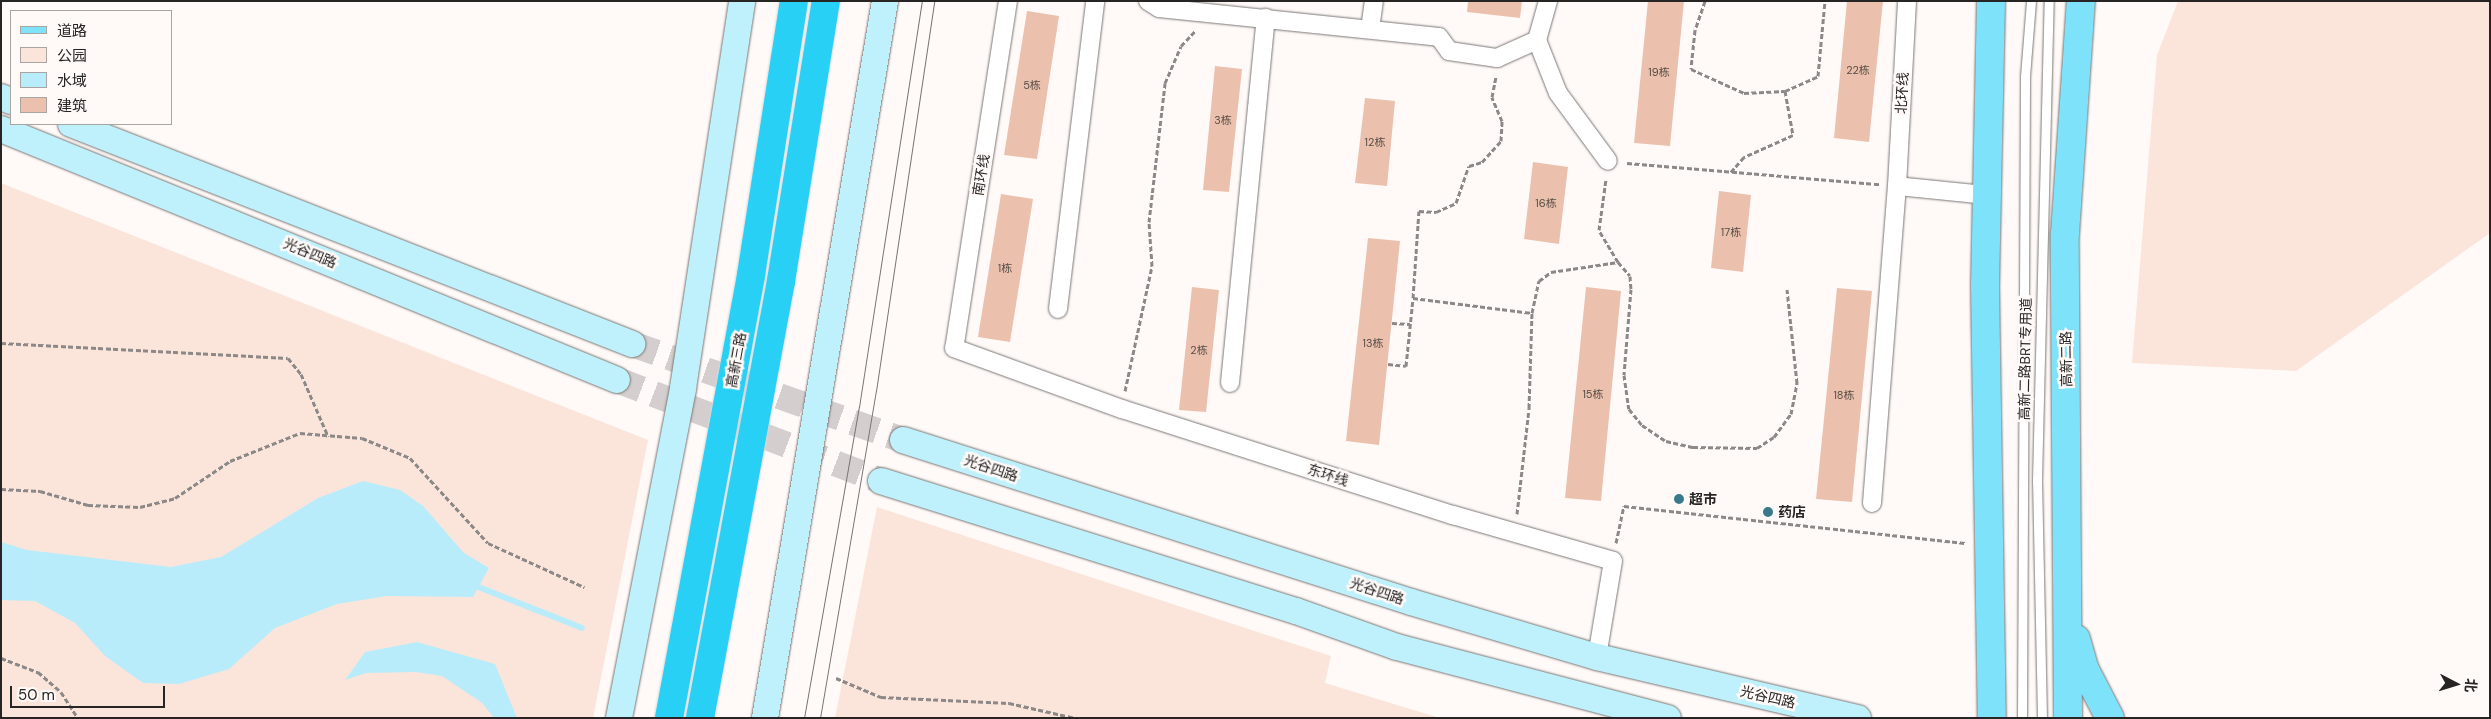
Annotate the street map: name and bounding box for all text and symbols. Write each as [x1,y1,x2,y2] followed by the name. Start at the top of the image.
[10,10,172,125] legend
[57,21,87,41] text: 道路
[57,46,87,66] text: 公园
[1846,63,1870,77] house number: 22栋
[1648,65,1670,79] house number: 19栋
[57,71,87,91] text: 水域
[1893,72,1911,114] street label: 北环线
[1023,78,1041,92] house number: 5栋
[57,96,87,116] text: 建筑
[1214,113,1232,127] house number: 3栋
[1365,135,1385,149] house number: 12栋
[969,153,993,197] street label: 南环线
[1535,196,1557,210] house number: 16栋
[1721,225,1741,239] house number: 17栋
[281,235,339,271] street label: 光谷四路
[998,261,1012,275] house number: 1栋
[2016,298,2034,420] street label: 高新二路BRT专用道
[723,331,749,389] street label: 高新三路
[2057,331,2075,387] street label: 高新二路
[1363,336,1383,350] house number: 13栋
[1190,343,1208,357] house number: 2栋
[1582,387,1604,401] house number: 15栋
[1833,388,1855,402] house number: 18栋
[962,451,1020,485] street label: 光谷四路
[1305,461,1351,489] street label: 东环线
[1689,491,1717,507] place label: 超市
[1673,493,1685,505] marker: 超市
[1778,504,1806,520] place label: 药店
[1762,506,1774,518] marker: 药店
[1348,574,1406,608] street label: 光谷四路
[2431,659,2481,709] north arrow
[12,676,168,708] scale bar
[2461,678,2481,693] text: 北
[1739,683,1797,711] street label: 光谷四路
[18,685,55,705] text: 50 m

